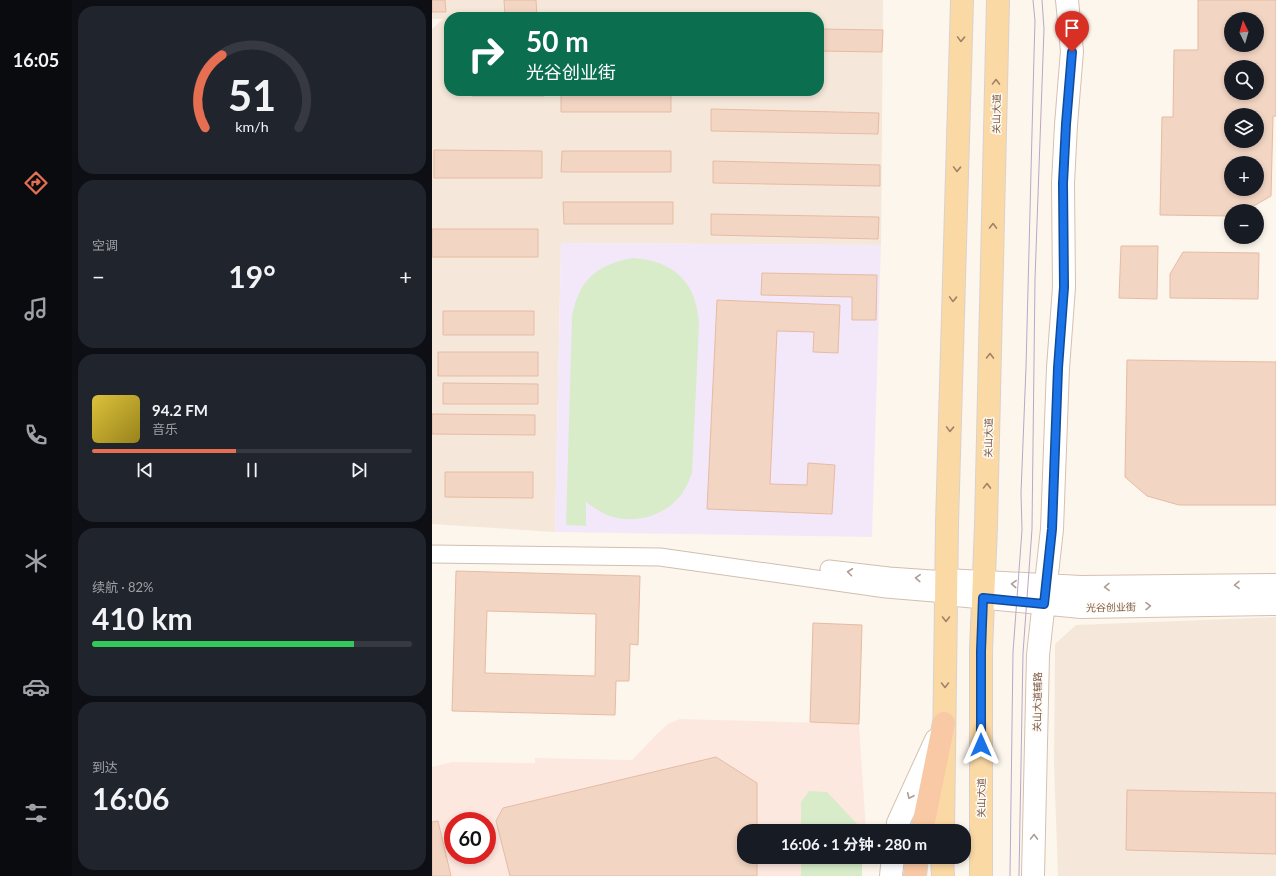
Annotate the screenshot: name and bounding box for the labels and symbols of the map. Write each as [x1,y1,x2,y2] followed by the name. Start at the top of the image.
[1055,11,1089,52] pin
[1224,12,1264,52] north arrow
[957,36,965,42] one-way arrow
[992,79,1001,85] one-way arrow
[990,94,1002,134] street label: 关山大道
[953,166,961,172] one-way arrow
[989,223,997,229] one-way arrow
[949,296,958,302] one-way arrow
[986,353,994,359] one-way arrow
[982,418,994,458] street label: 关山大道
[946,426,954,432] one-way arrow
[983,483,991,489] one-way arrow
[847,567,853,576] one-way arrow
[915,573,921,582] one-way arrow
[1011,579,1017,588] one-way arrow
[1234,581,1240,589] one-way arrow
[1104,583,1110,591] one-way arrow
[1086,601,1136,613] street label: 光谷创业街
[1145,602,1151,610] one-way arrow
[942,616,950,622] one-way arrow
[1030,672,1044,732] street label: 关山大道辅路
[941,682,949,688] one-way arrow
[960,724,1002,766] position arrow
[975,778,987,818] street label: 关山大道
[907,792,915,800] one-way arrow
[444,812,496,864] speed limit sign: 60
[1030,834,1038,840] one-way arrow

